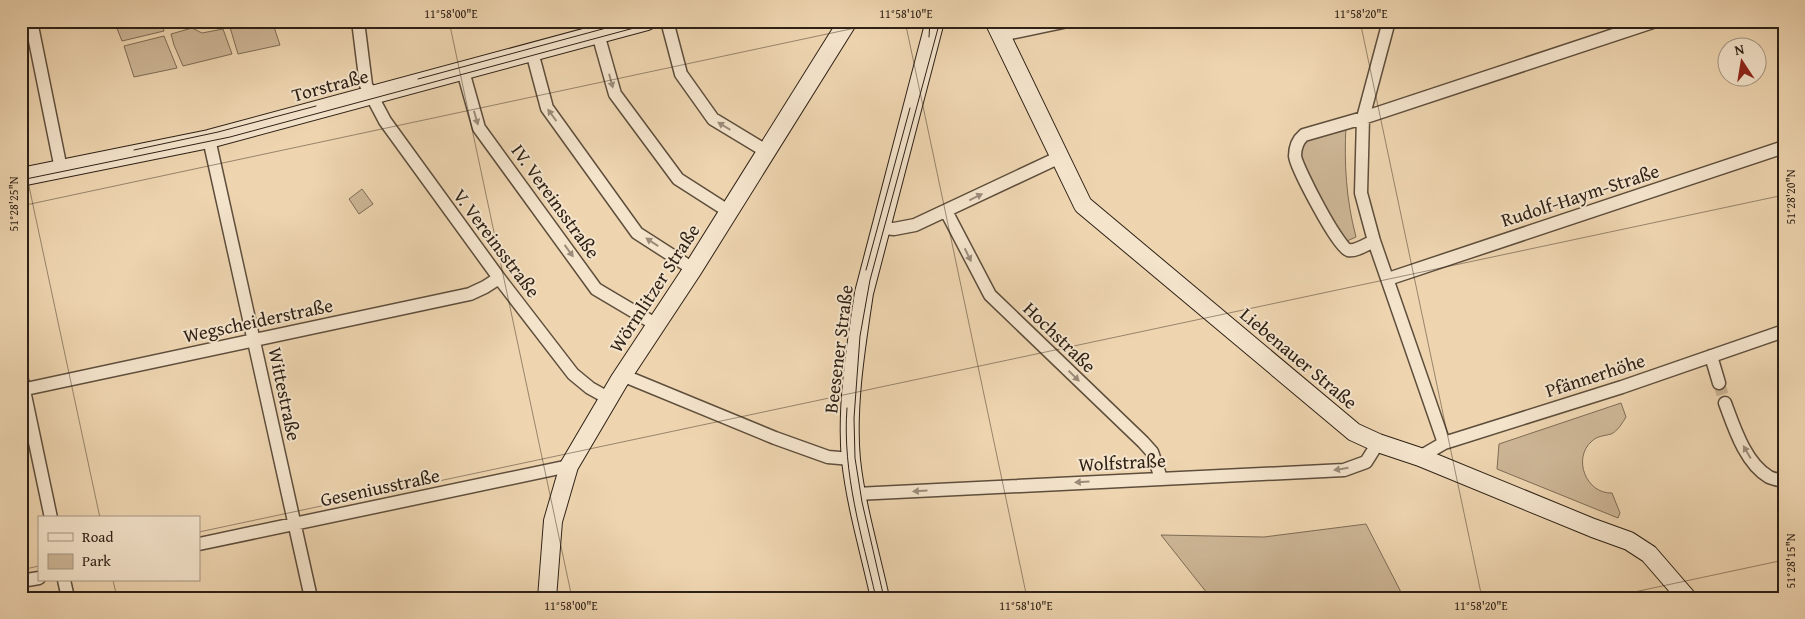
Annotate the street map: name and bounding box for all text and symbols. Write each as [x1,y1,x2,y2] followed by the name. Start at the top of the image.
[424,5,478,22] text: 11°58'00"E
[879,5,933,22] text: 11°58'10"E
[1334,5,1388,22] text: 11°58'20"E
[1718,38,1768,88] north arrow
[1733,38,1747,60] text: N
[289,61,372,109] street label: Torstraße
[608,74,616,89] one-way arrow
[547,108,557,122] one-way arrow
[473,111,481,126] one-way arrow
[718,121,731,131] one-way arrow
[505,138,607,264] street label: IV. Vereinsstraße
[1497,156,1663,234] street label: Rudolf-Haym-Straße
[1782,169,1799,225] text: 51°28'20"N
[5,176,22,232] text: 51°28'25"N
[447,183,547,303] street label: V. Vereinsstraße
[969,193,983,201] one-way arrow
[602,218,706,358] street label: Wörmlitzer Straße
[645,237,659,247] one-way arrow
[564,244,574,258] one-way arrow
[964,248,972,262] one-way arrow
[816,283,860,415] street label: Beesener Straße
[181,290,335,350] street label: Wegscheiderstraße
[1017,295,1103,379] street label: Hochstraße
[1234,300,1364,416] street label: Liebenauer Straße
[261,345,309,443] street label: Wittestraße
[1542,346,1649,404] street label: Pfännerhöhe
[1068,370,1080,382] one-way arrow
[1743,445,1752,458] one-way arrow
[1078,446,1166,478] street label: Wolfstraße
[318,461,442,513] street label: Geseniusstraße
[1332,466,1348,474] one-way arrow
[1074,479,1090,487] one-way arrow
[911,488,927,496] one-way arrow
[38,516,200,582] legend
[82,526,113,547] text: Road
[1782,533,1799,589] text: 51°28'15"N
[82,550,111,571] text: Park
[544,597,598,614] text: 11°58'00"E
[999,597,1053,614] text: 11°58'10"E
[1454,597,1508,614] text: 11°58'20"E

